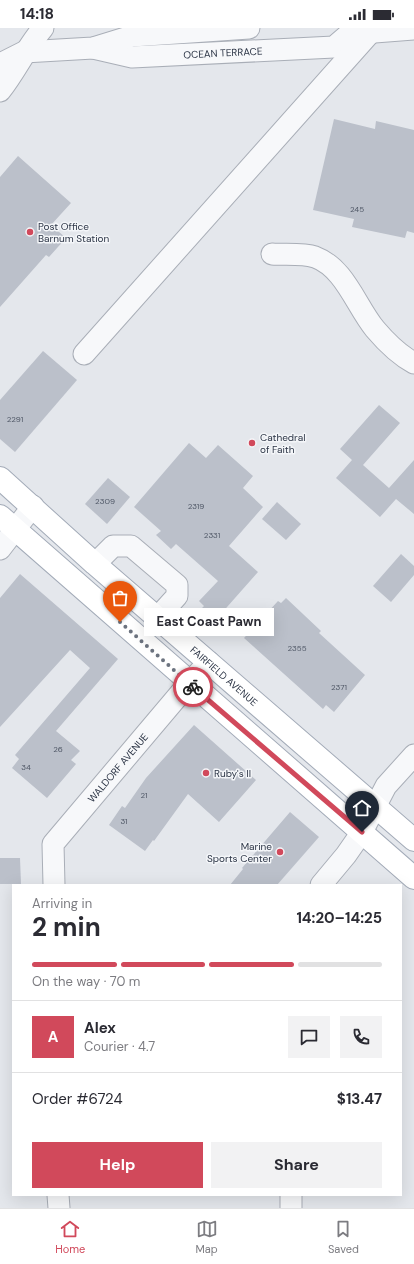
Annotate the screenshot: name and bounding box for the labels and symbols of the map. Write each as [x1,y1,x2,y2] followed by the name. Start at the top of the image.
[183,44,263,61] street label: OCEAN TERRACE
[350,204,364,214] house number: 245
[38,220,109,245] place label: Post Office Barnum Station
[25,227,35,237] marker: Post Office Barnum Station
[7,414,23,424] house number: 2291
[260,431,305,456] place label: Cathedral of Faith
[247,438,257,448] marker: Cathedral of Faith
[95,496,115,506] house number: 2309
[188,501,204,511] house number: 2319
[204,530,220,540] house number: 2331
[103,581,137,622] pin
[144,608,274,636] callout: East Coast Pawn
[188,643,261,709] street label: FAIRFIELD AVENUE
[287,643,307,653] house number: 2355
[173,667,213,707] courier
[331,682,347,692] house number: 2371
[85,730,151,805] street label: WALDORF AVENUE
[53,744,63,754] house number: 26
[21,762,31,772] house number: 34
[214,767,251,780] place label: Ruby's II
[201,768,211,778] marker: Ruby's II
[140,790,148,800] house number: 21
[345,791,379,832] pin
[120,816,128,826] house number: 31
[207,840,272,865] place label: Marine Sports Center
[275,847,285,857] marker: Marine Sports Center

